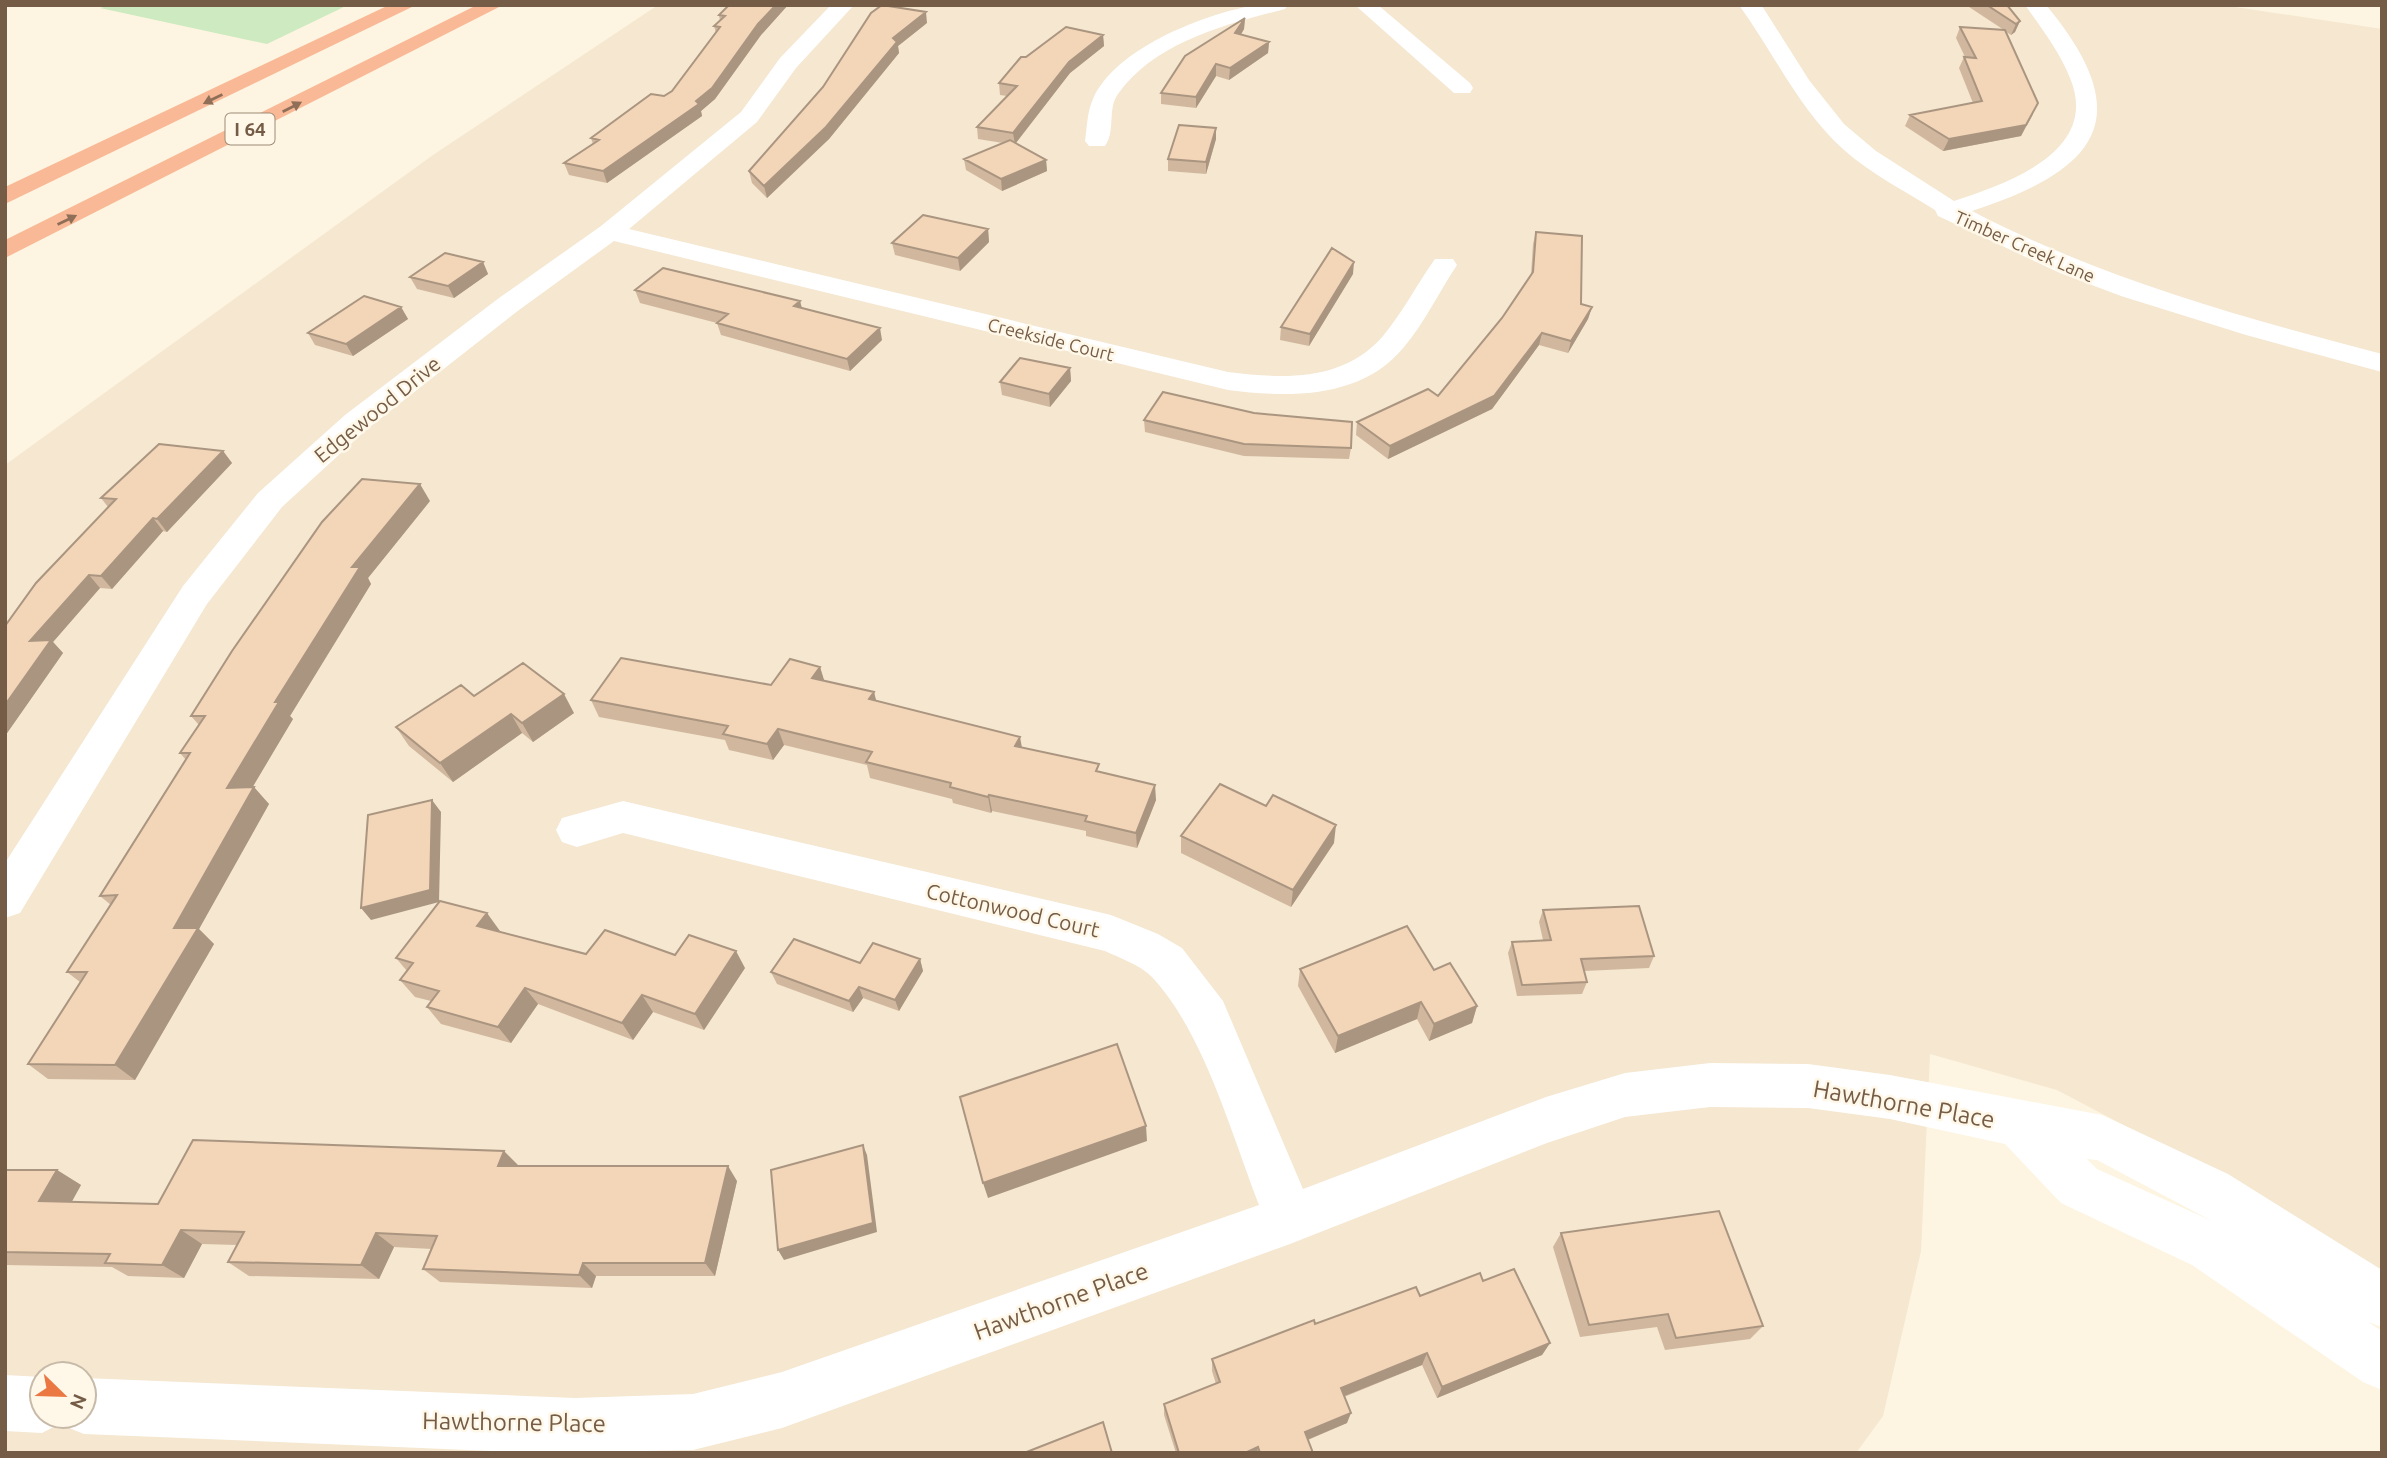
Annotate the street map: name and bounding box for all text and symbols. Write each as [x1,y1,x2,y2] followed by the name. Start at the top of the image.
[203,93,223,105] one-way arrow
[282,102,302,113] one-way arrow
[226,113,274,144] road number: I 64
[1952,206,2098,286] street label: Timber Creek Lane
[57,215,77,226] one-way arrow
[986,314,1116,364] street label: Creekside Court
[309,351,445,467] street label: Edgewood Drive
[924,878,1102,942] street label: Cottonwood Court
[1811,1075,1997,1133] street label: Hawthorne Place
[970,1257,1152,1345] street label: Hawthorne Place
[28,1360,98,1430] north arrow
[66,1391,92,1412] text: N
[422,1407,606,1437] street label: Hawthorne Place

